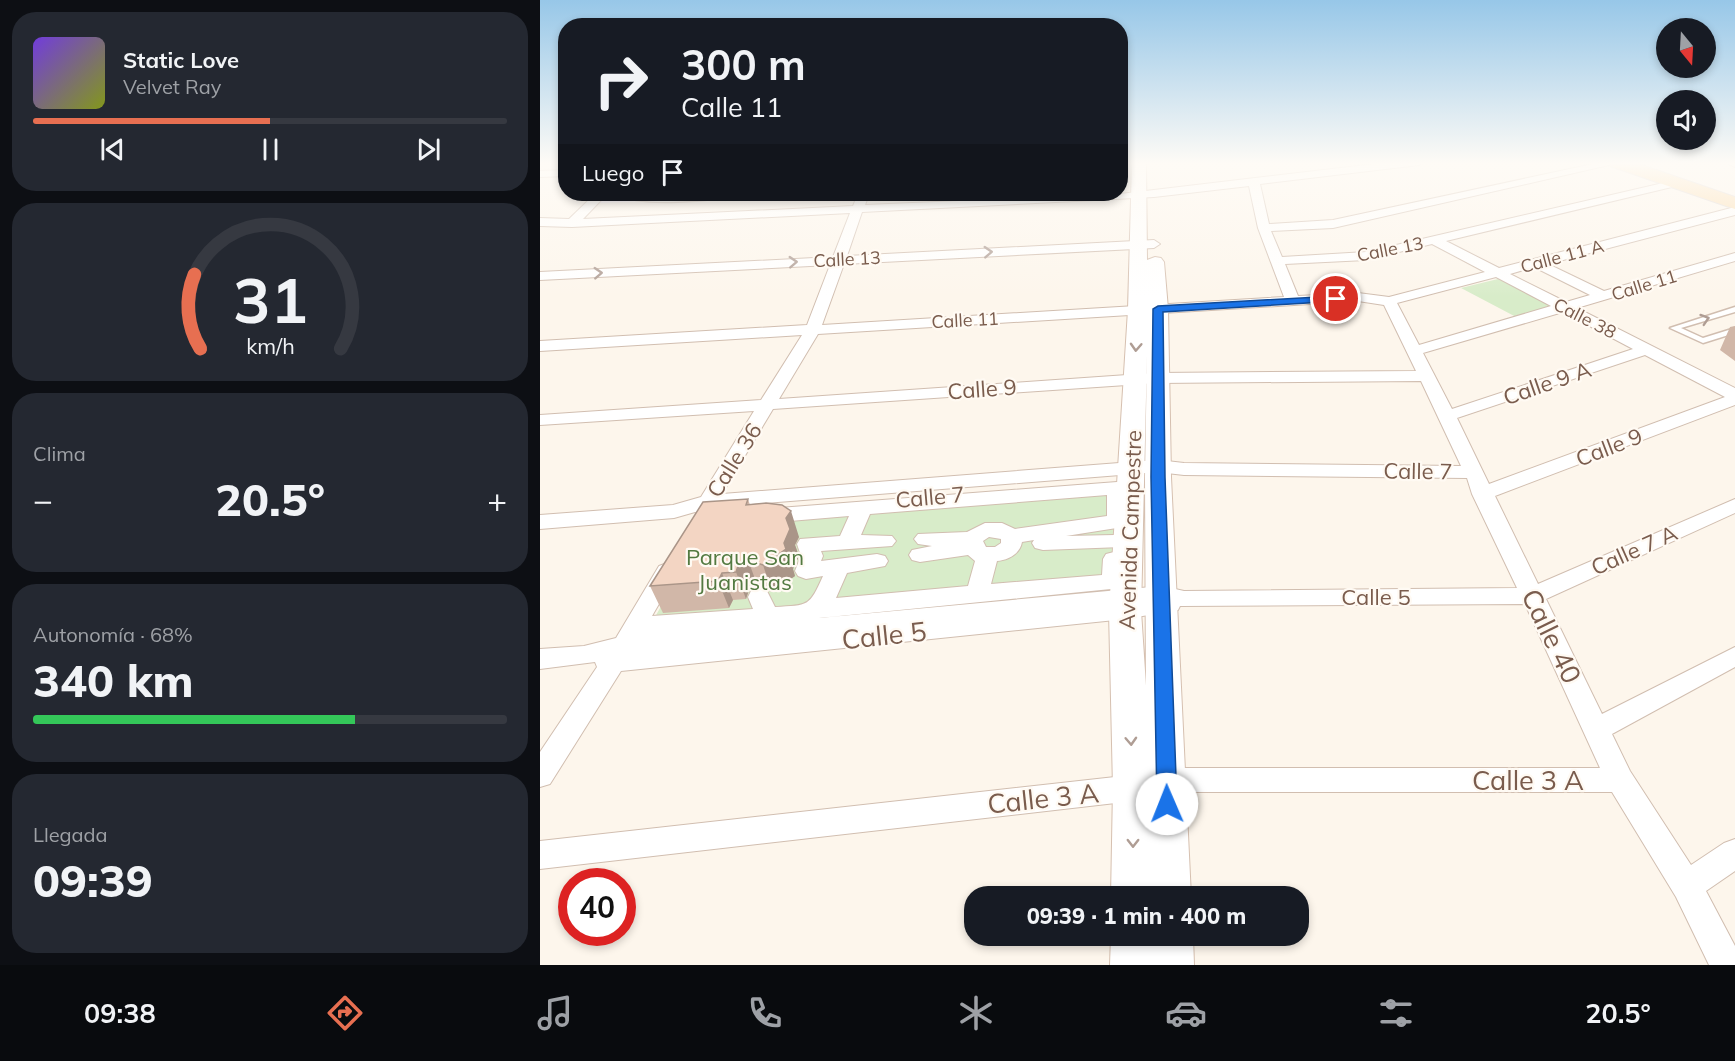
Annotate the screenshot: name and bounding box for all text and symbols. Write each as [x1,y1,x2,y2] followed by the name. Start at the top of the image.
[1656,18,1716,78] north arrow
[1656,18,1716,150] map controls
[681,38,806,91] text: 300 m
[582,42,660,120] icon: right
[123,46,239,74] text: Static Love
[123,74,221,99] text: Velvet Ray
[681,90,782,124] text: Calle 11
[1656,90,1716,150] button: sound
[96,133,129,166] icon: previous
[254,133,287,166] icon: pause
[412,133,445,166] icon: next
[656,156,689,189] icon: arrive
[582,159,644,187] text: Luego
[1355,231,1425,267] street label: Calle 13
[1518,234,1606,278] street label: Calle 11 A
[813,246,881,272] street label: Calle 13
[983,246,992,259] one-way arrow
[789,256,798,269] one-way arrow
[233,260,307,339] text: 31
[1608,264,1680,306] street label: Calle 11
[594,266,603,279] one-way arrow
[1310,273,1361,324] pin
[1319,282,1352,315] icon: arrive
[1550,292,1620,344] street label: Calle 38
[931,307,999,333] street label: Calle 11
[1699,313,1710,326] one-way arrow
[246,332,294,359] text: km/h
[1130,342,1143,351] one-way arrow
[1499,355,1595,411] street label: Calle 9 A
[946,373,1018,405] street label: Calle 9
[700,418,768,502] street label: Calle 36
[1572,422,1646,472] street label: Calle 9
[1113,430,1147,630] street label: Avenida Campestre
[33,441,86,466] text: Clima
[1383,456,1453,486] street label: Calle 7
[215,471,325,527] text: 20.5°
[33,479,53,520] text: −
[487,479,507,520] text: +
[894,480,966,514] street label: Calle 7
[1587,519,1681,581] street label: Calle 7 A
[686,543,804,596] park label: Parque San Juanistas
[1341,583,1411,611] street label: Calle 5
[1515,583,1589,689] street label: Calle 40
[840,614,928,656] street label: Calle 5
[33,622,193,647] text: Autonomía · 68%
[33,652,194,708] text: 340 km
[1125,737,1138,746] one-way arrow
[1472,763,1584,797] street label: Calle 3 A
[1135,772,1199,836] position arrow
[986,775,1101,821] street label: Calle 3 A
[33,822,108,847] text: Llegada
[1127,838,1139,847] one-way arrow
[33,852,153,908] text: 09:39
[558,868,636,946] speed limit sign: 40
[1027,902,1246,930] text: 09:39 · 1 min · 400 m
[324,992,366,1034] icon: directions
[534,992,576,1034] icon: music
[744,992,786,1034] icon: phone
[955,992,997,1034] icon: climate
[1165,992,1207,1034] icon: car
[1375,992,1417,1034] icon: filters
[84,996,156,1030] text: 09:38
[1585,996,1651,1030] text: 20.5°

